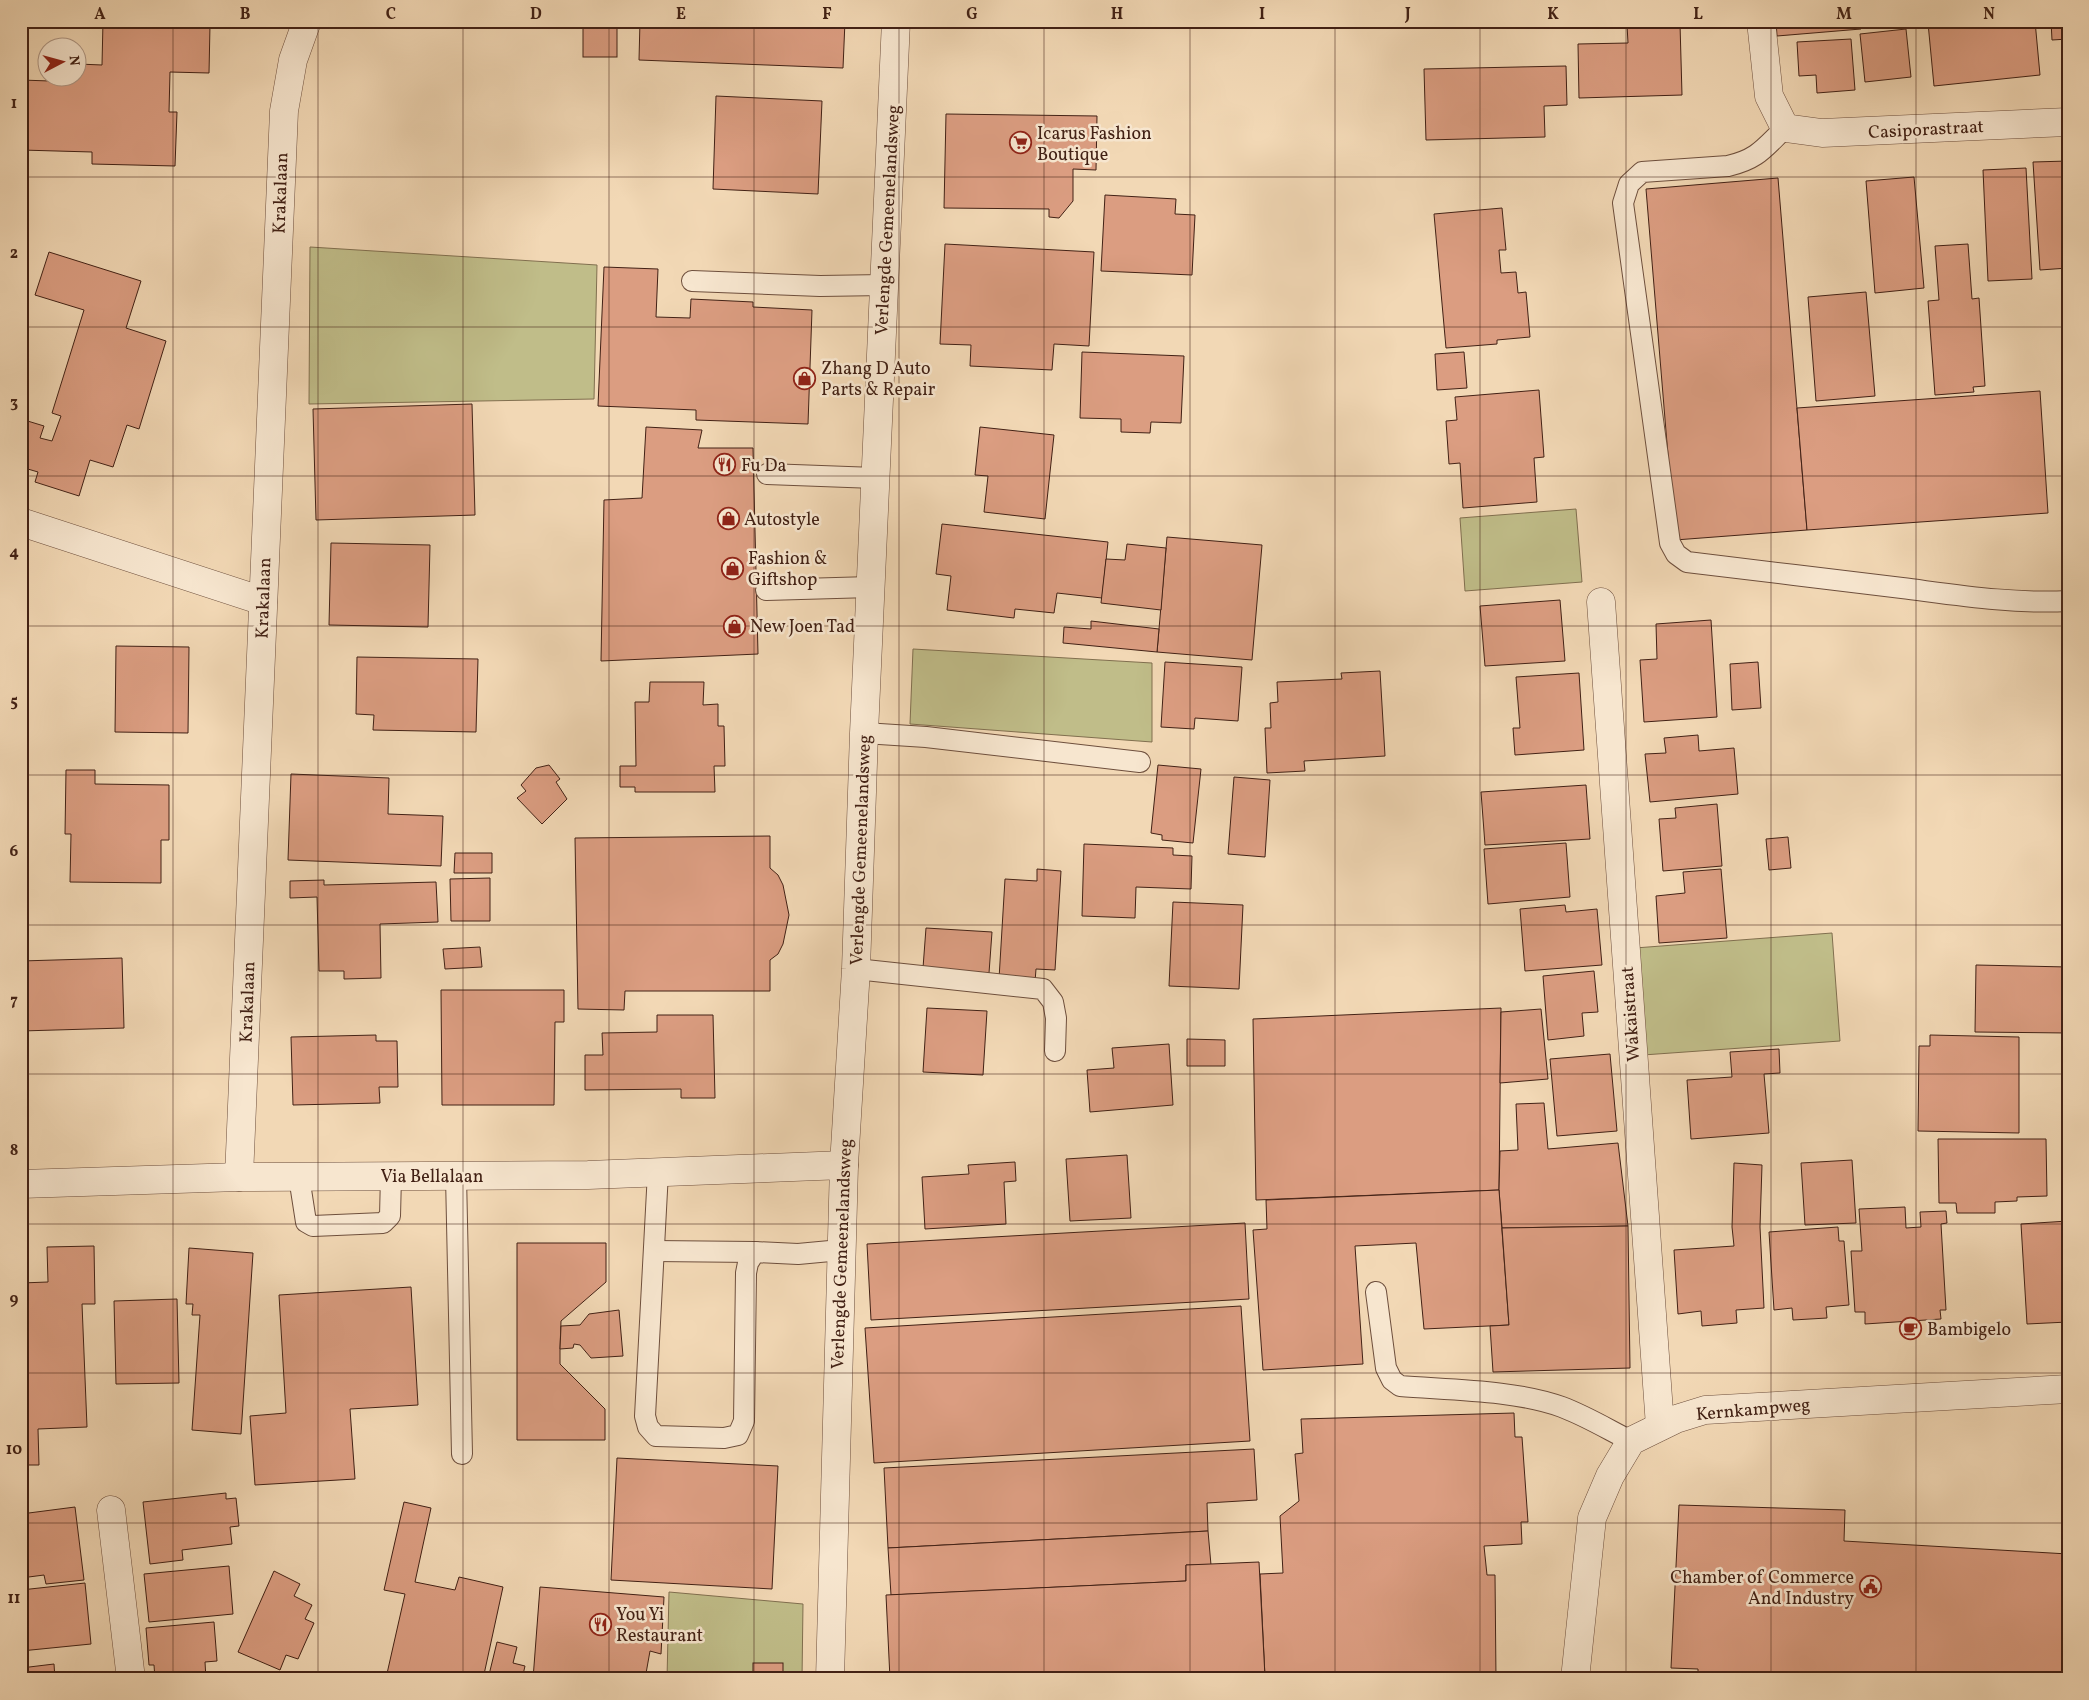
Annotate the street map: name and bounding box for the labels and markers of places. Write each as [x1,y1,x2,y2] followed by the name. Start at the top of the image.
[1037,122,1152,168] place label: Icarus Fashion Boutique
[1009,131,1033,155] supermarket icon: Icarus Fashion Boutique
[821,357,936,403] place label: Zhang D Auto Parts & Repair
[793,366,817,390] shop icon: Zhang D Auto Parts & Repair
[713,453,737,477] restaurant icon: Fu Da
[741,454,786,479] place label: Fu Da
[716,507,740,531] shop icon: Autostyle
[744,508,820,533] place label: Autostyle
[748,547,827,593] place label: Fashion & Giftshop
[720,556,744,580] shop icon: Fashion & Giftshop
[722,614,746,638] shop icon: New Joen Tad
[750,615,855,640] place label: New Joen Tad
[1899,1317,1923,1341] cafe icon: Bambigelo
[1927,1318,2011,1343] place label: Bambigelo
[1670,1566,1854,1612] place label: Chamber of Commerce And Industry
[1858,1575,1882,1599] public building icon: Chamber of Commerce And Industry
[616,1603,703,1649] place label: You Yi Restaurant
[588,1612,612,1636] restaurant icon: You Yi Restaurant

